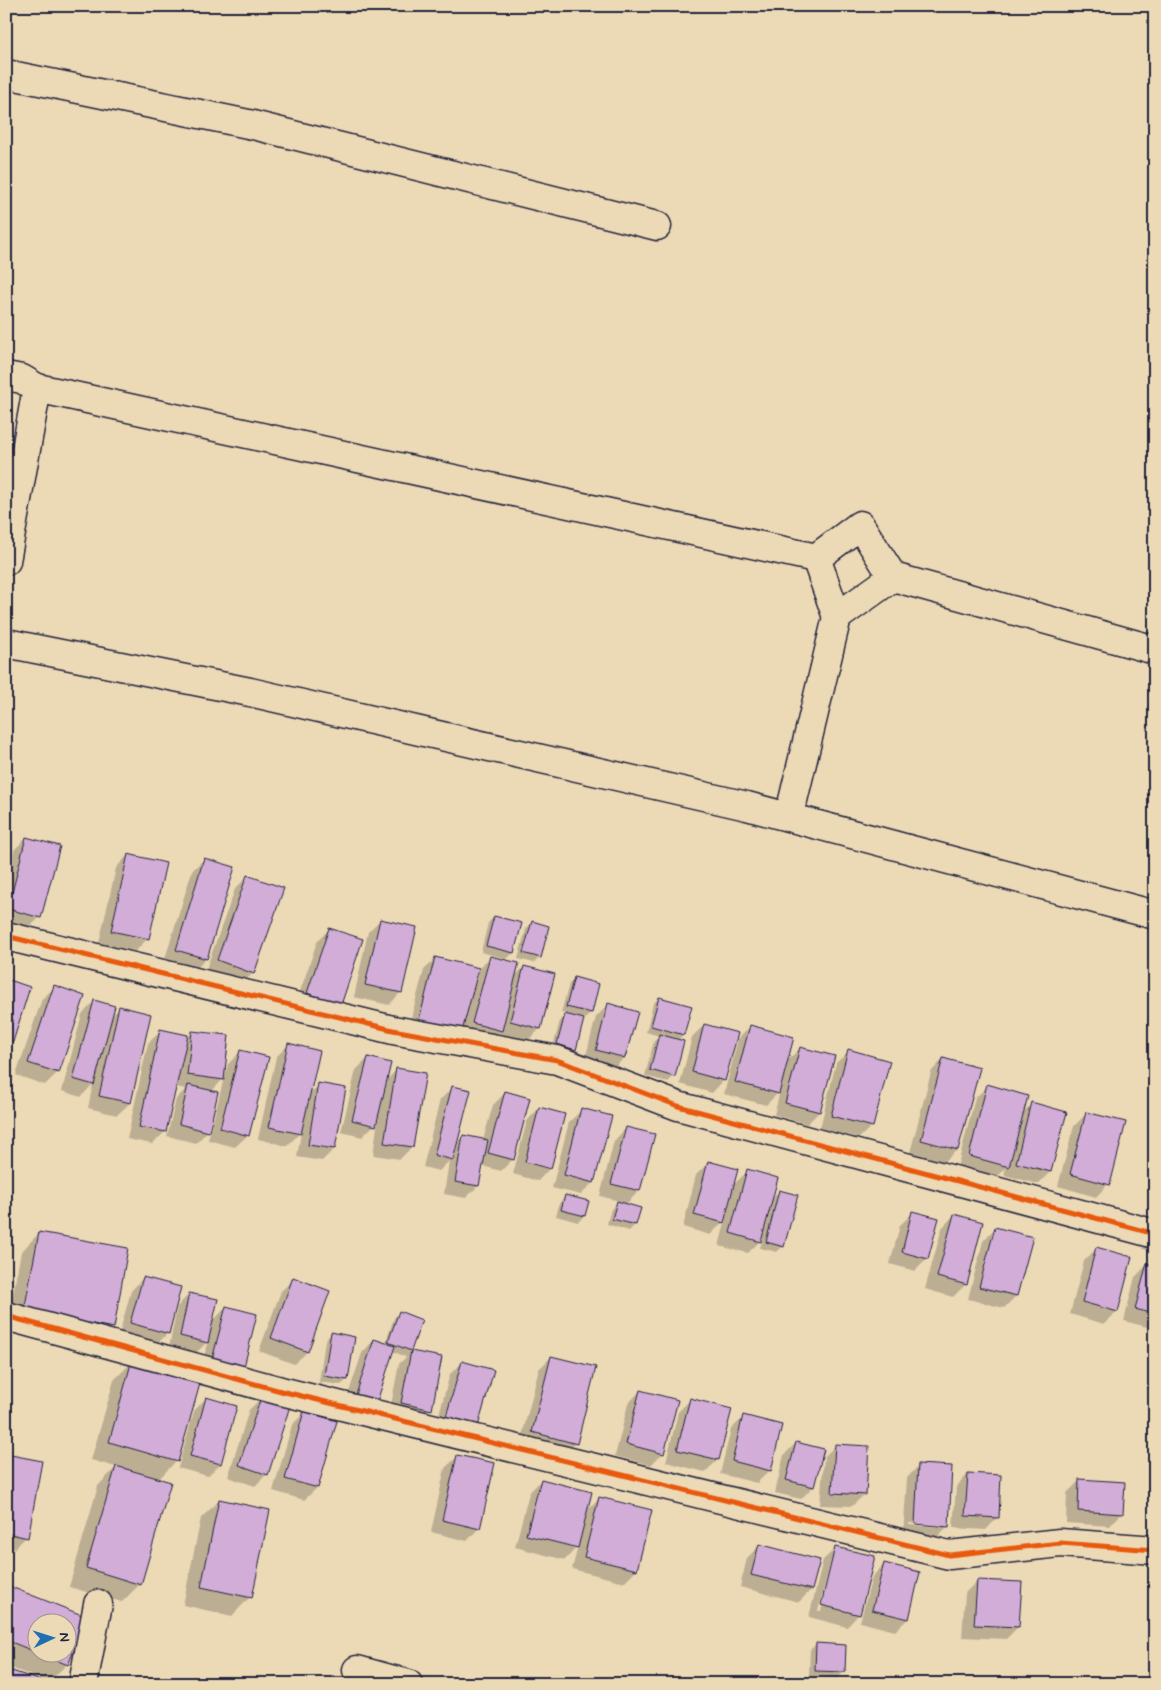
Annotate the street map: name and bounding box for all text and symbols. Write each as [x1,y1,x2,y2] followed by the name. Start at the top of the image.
[28,1612,78,1662] north arrow
[55,1632,73,1642] text: N

